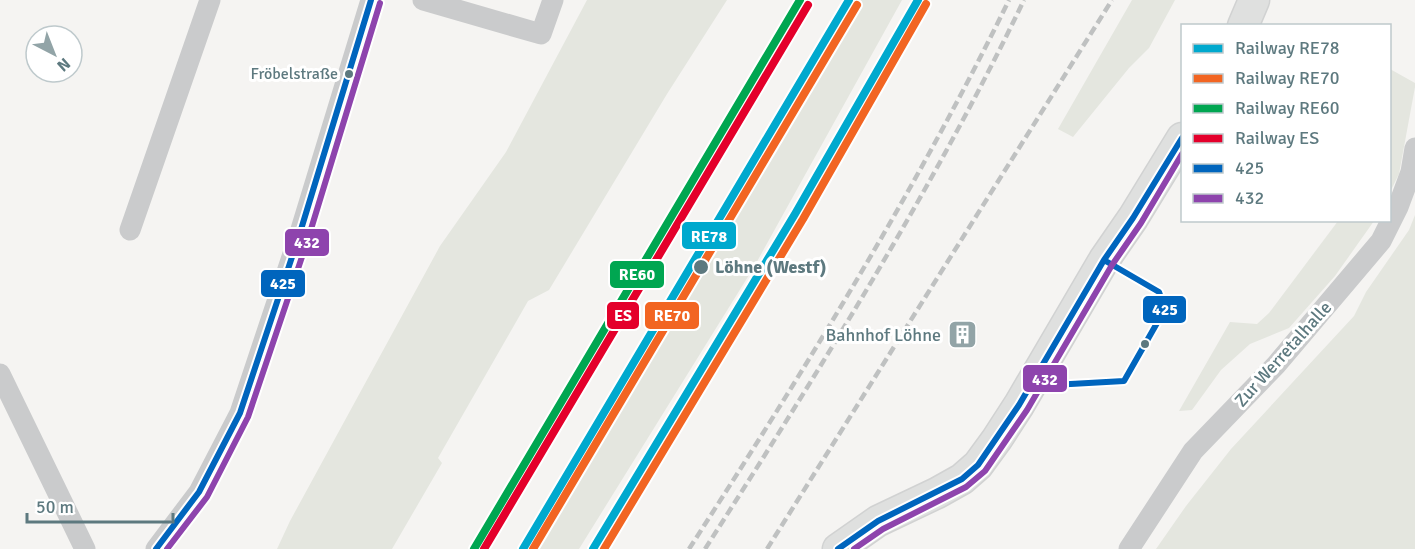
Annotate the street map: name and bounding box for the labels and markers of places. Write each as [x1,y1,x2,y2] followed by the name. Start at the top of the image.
[250,64,338,84] place label: Fröbelstraße
[343,68,355,80] marker: Fröbelstraße
[715,256,827,278] place label: Löhne (Westf)
[692,258,710,276] marker: Löhne (Westf)
[946,319,978,351] building icon: Bahnhof Löhne
[825,324,941,346] place label: Bahnhof Löhne
[1139,338,1151,350] unlabelled marker

